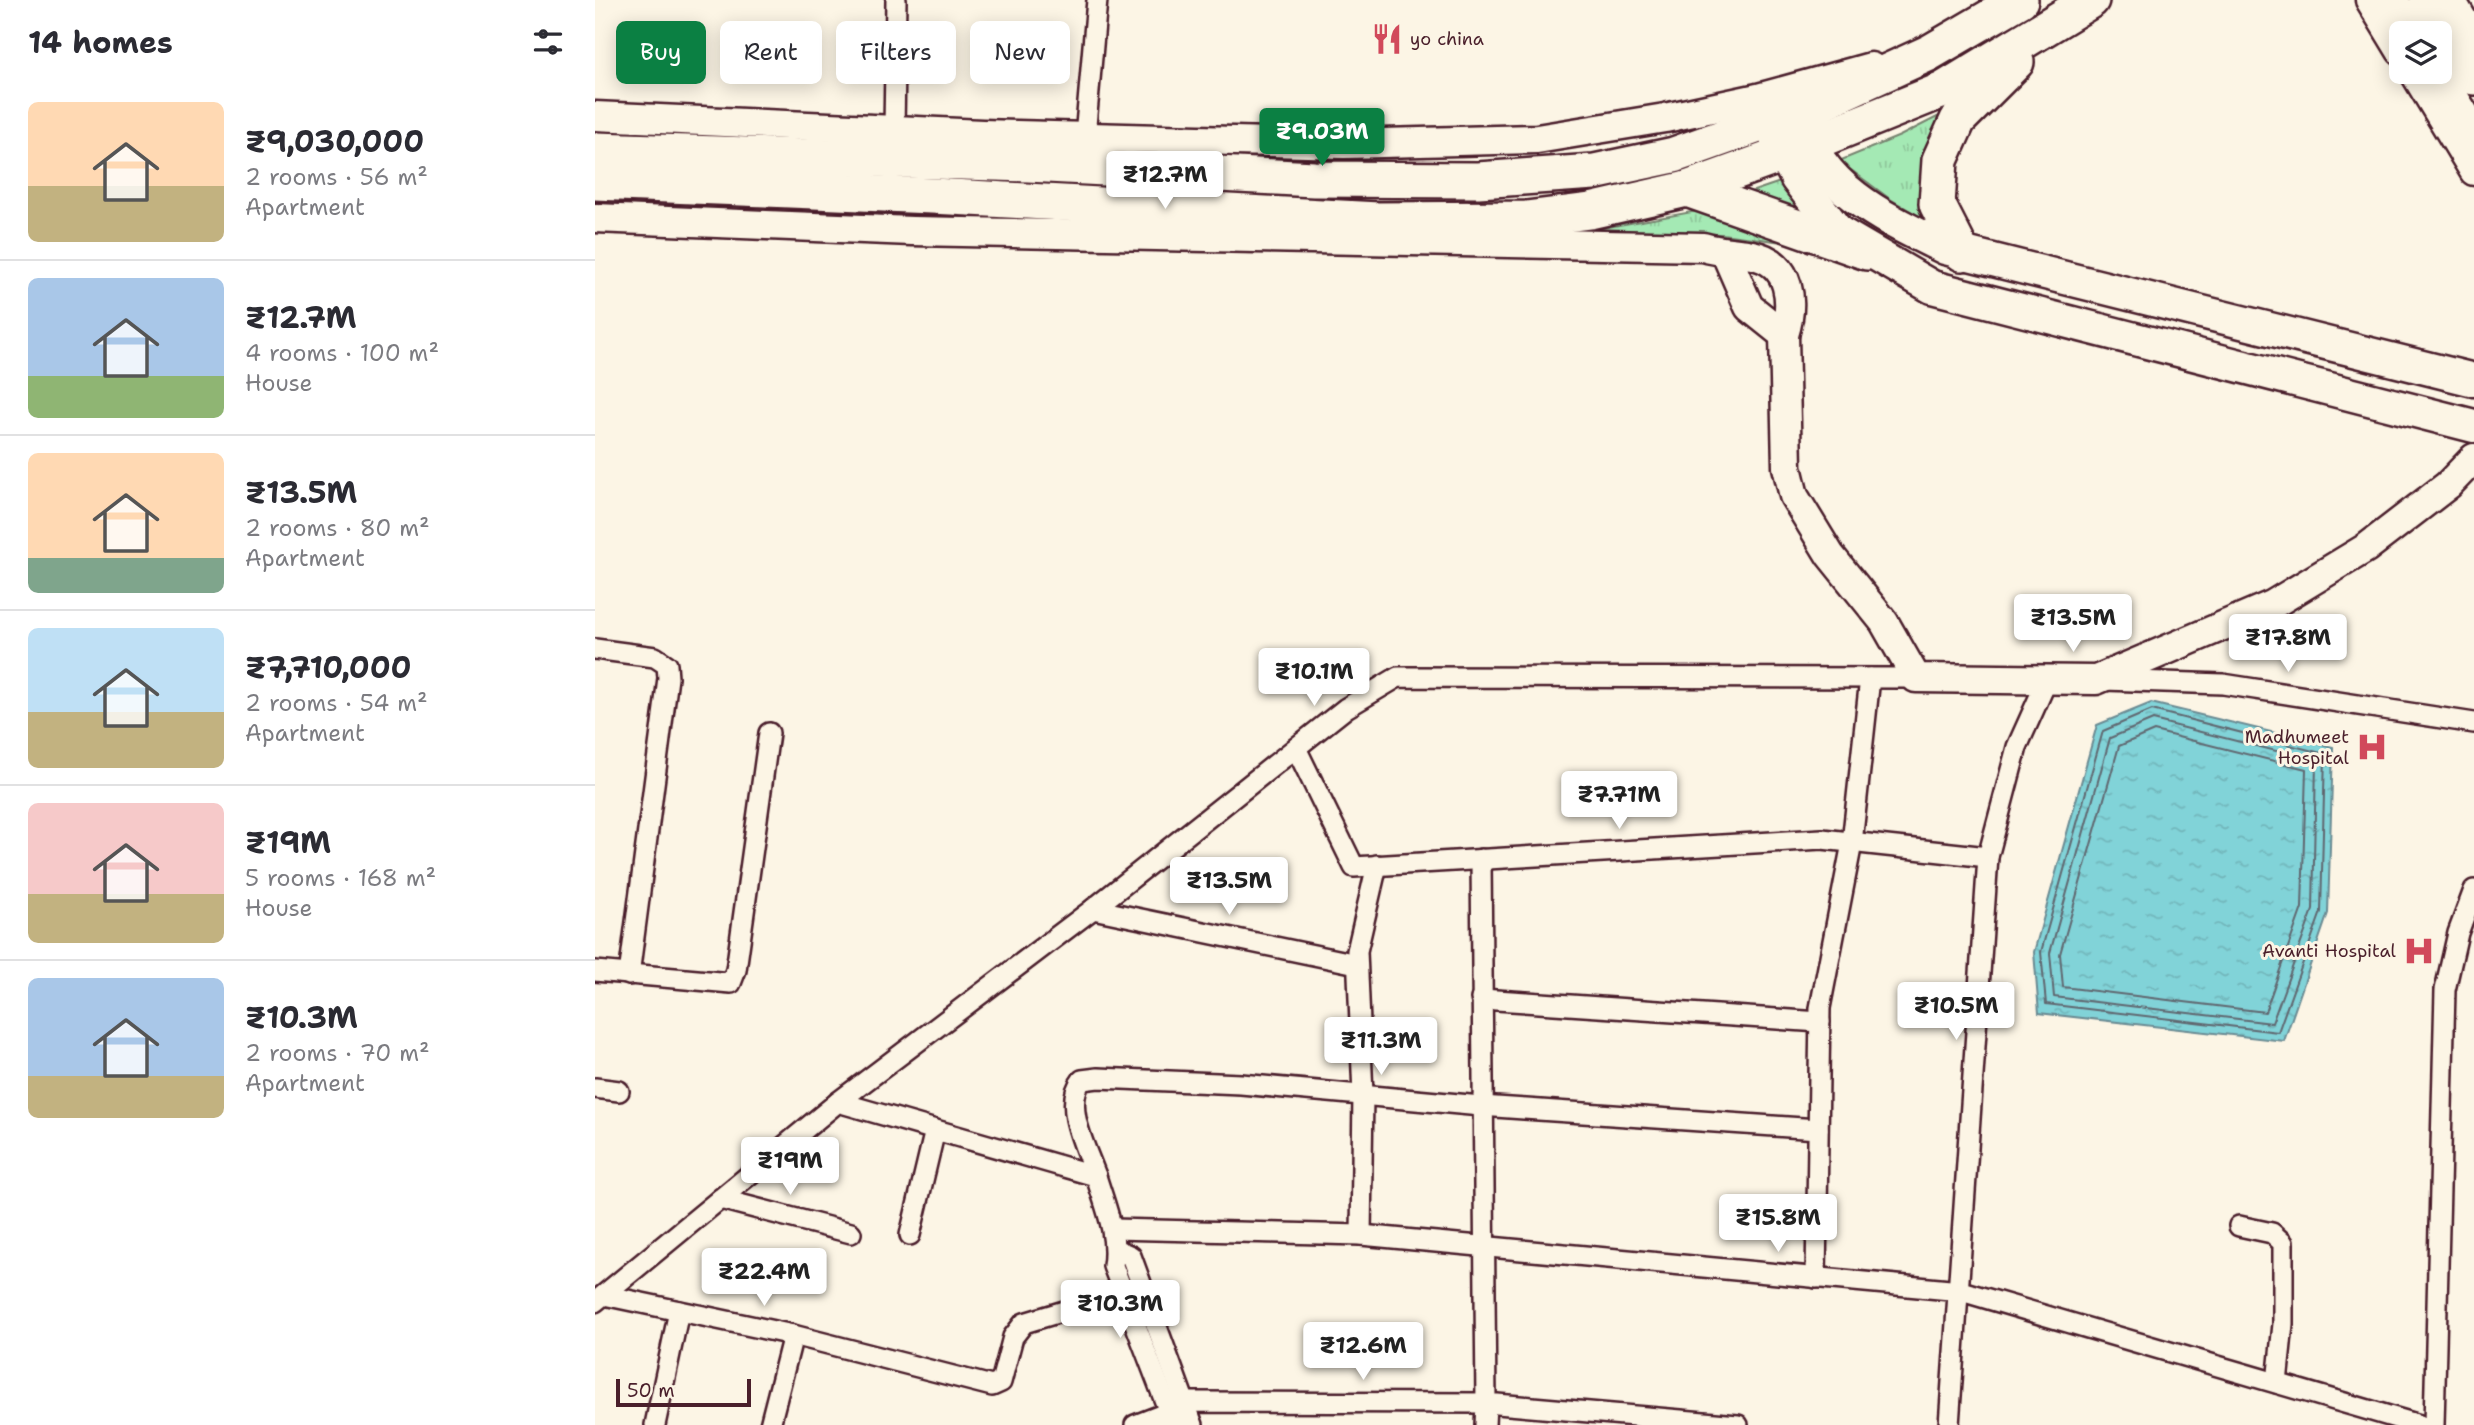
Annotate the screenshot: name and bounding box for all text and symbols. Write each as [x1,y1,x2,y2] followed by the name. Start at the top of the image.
[616,21,706,84] chip: Buy
[720,21,822,84] chip: Rent
[836,21,956,84] chip: Filters
[970,21,1070,84] chip: New
[2389,21,2452,84] map controls
[2389,21,2452,84] button: layers
[28,22,173,63] text: 14 homes
[1370,22,1404,56] restaurant icon: yo china
[529,23,567,61] icon: filters
[1410,27,1484,51] place label: yo china
[1265,108,1379,168] pin: ₹9.03M
[1275,116,1369,146] text: ₹9.03M
[245,121,424,162] text: ₹9,030,000
[84,130,168,214] icon: home
[1108,152,1222,211] pin: ₹12.7M
[1122,159,1208,189] text: ₹12.7M
[245,162,428,192] text: 2 rooms · 56 m²
[245,192,365,222] text: Apartment
[245,297,356,338] text: ₹12.7M
[84,306,168,390] icon: home
[245,338,439,368] text: 4 rooms · 100 m²
[245,368,313,398] text: House
[245,472,357,513] text: ₹13.5M
[84,481,168,565] icon: home
[245,513,430,543] text: 2 rooms · 80 m²
[245,543,365,573] text: Apartment
[2016,594,2130,654] pin: ₹13.5M
[2030,602,2116,632] text: ₹13.5M
[2231,614,2345,674] pin: ₹17.8M
[2245,622,2331,652] text: ₹17.8M
[245,647,412,688] text: ₹7,710,000
[1257,648,1371,708] pin: ₹10.1M
[84,656,168,740] icon: home
[1274,656,1354,686] text: ₹10.1M
[245,688,428,718] text: 2 rooms · 54 m²
[245,718,365,748] text: Apartment
[2245,725,2350,770] place label: Madhumeet Hospital
[2355,730,2389,764] hospital icon: Madhumeet Hospital
[1562,772,1676,831] pin: ₹7.71M
[1577,779,1661,809] text: ₹7.71M
[245,822,331,863] text: ₹19M
[84,831,168,915] icon: home
[1172,858,1286,917] pin: ₹13.5M
[245,863,436,893] text: 5 rooms · 168 m²
[1186,865,1272,895] text: ₹13.5M
[245,893,313,923] text: House
[2402,934,2436,968] hospital icon: Avanti Hospital
[2262,939,2397,963] place label: Avanti Hospital
[1899,982,2013,1042] pin: ₹10.5M
[1913,990,1999,1020] text: ₹10.5M
[245,997,358,1038] text: ₹10.3M
[84,1006,168,1090] icon: home
[1324,1018,1438,1077] pin: ₹11.3M
[1340,1025,1422,1055] text: ₹11.3M
[245,1038,430,1068] text: 2 rooms · 70 m²
[245,1068,365,1098] text: Apartment
[749,1138,831,1197] pin: ₹19M
[757,1145,823,1175] text: ₹19M
[1721,1194,1835,1254] pin: ₹15.8M
[1735,1202,1821,1232] text: ₹15.8M
[707,1248,821,1308] pin: ₹22.4M
[718,1256,810,1286] text: ₹22.4M
[1063,1280,1177,1340] pin: ₹10.3M
[1077,1288,1163,1318] text: ₹10.3M
[1306,1322,1420,1382] pin: ₹12.6M
[1319,1330,1407,1360] text: ₹12.6M
[616,1376,751,1408] scale bar
[627,1378,675,1403] text: 50 m

